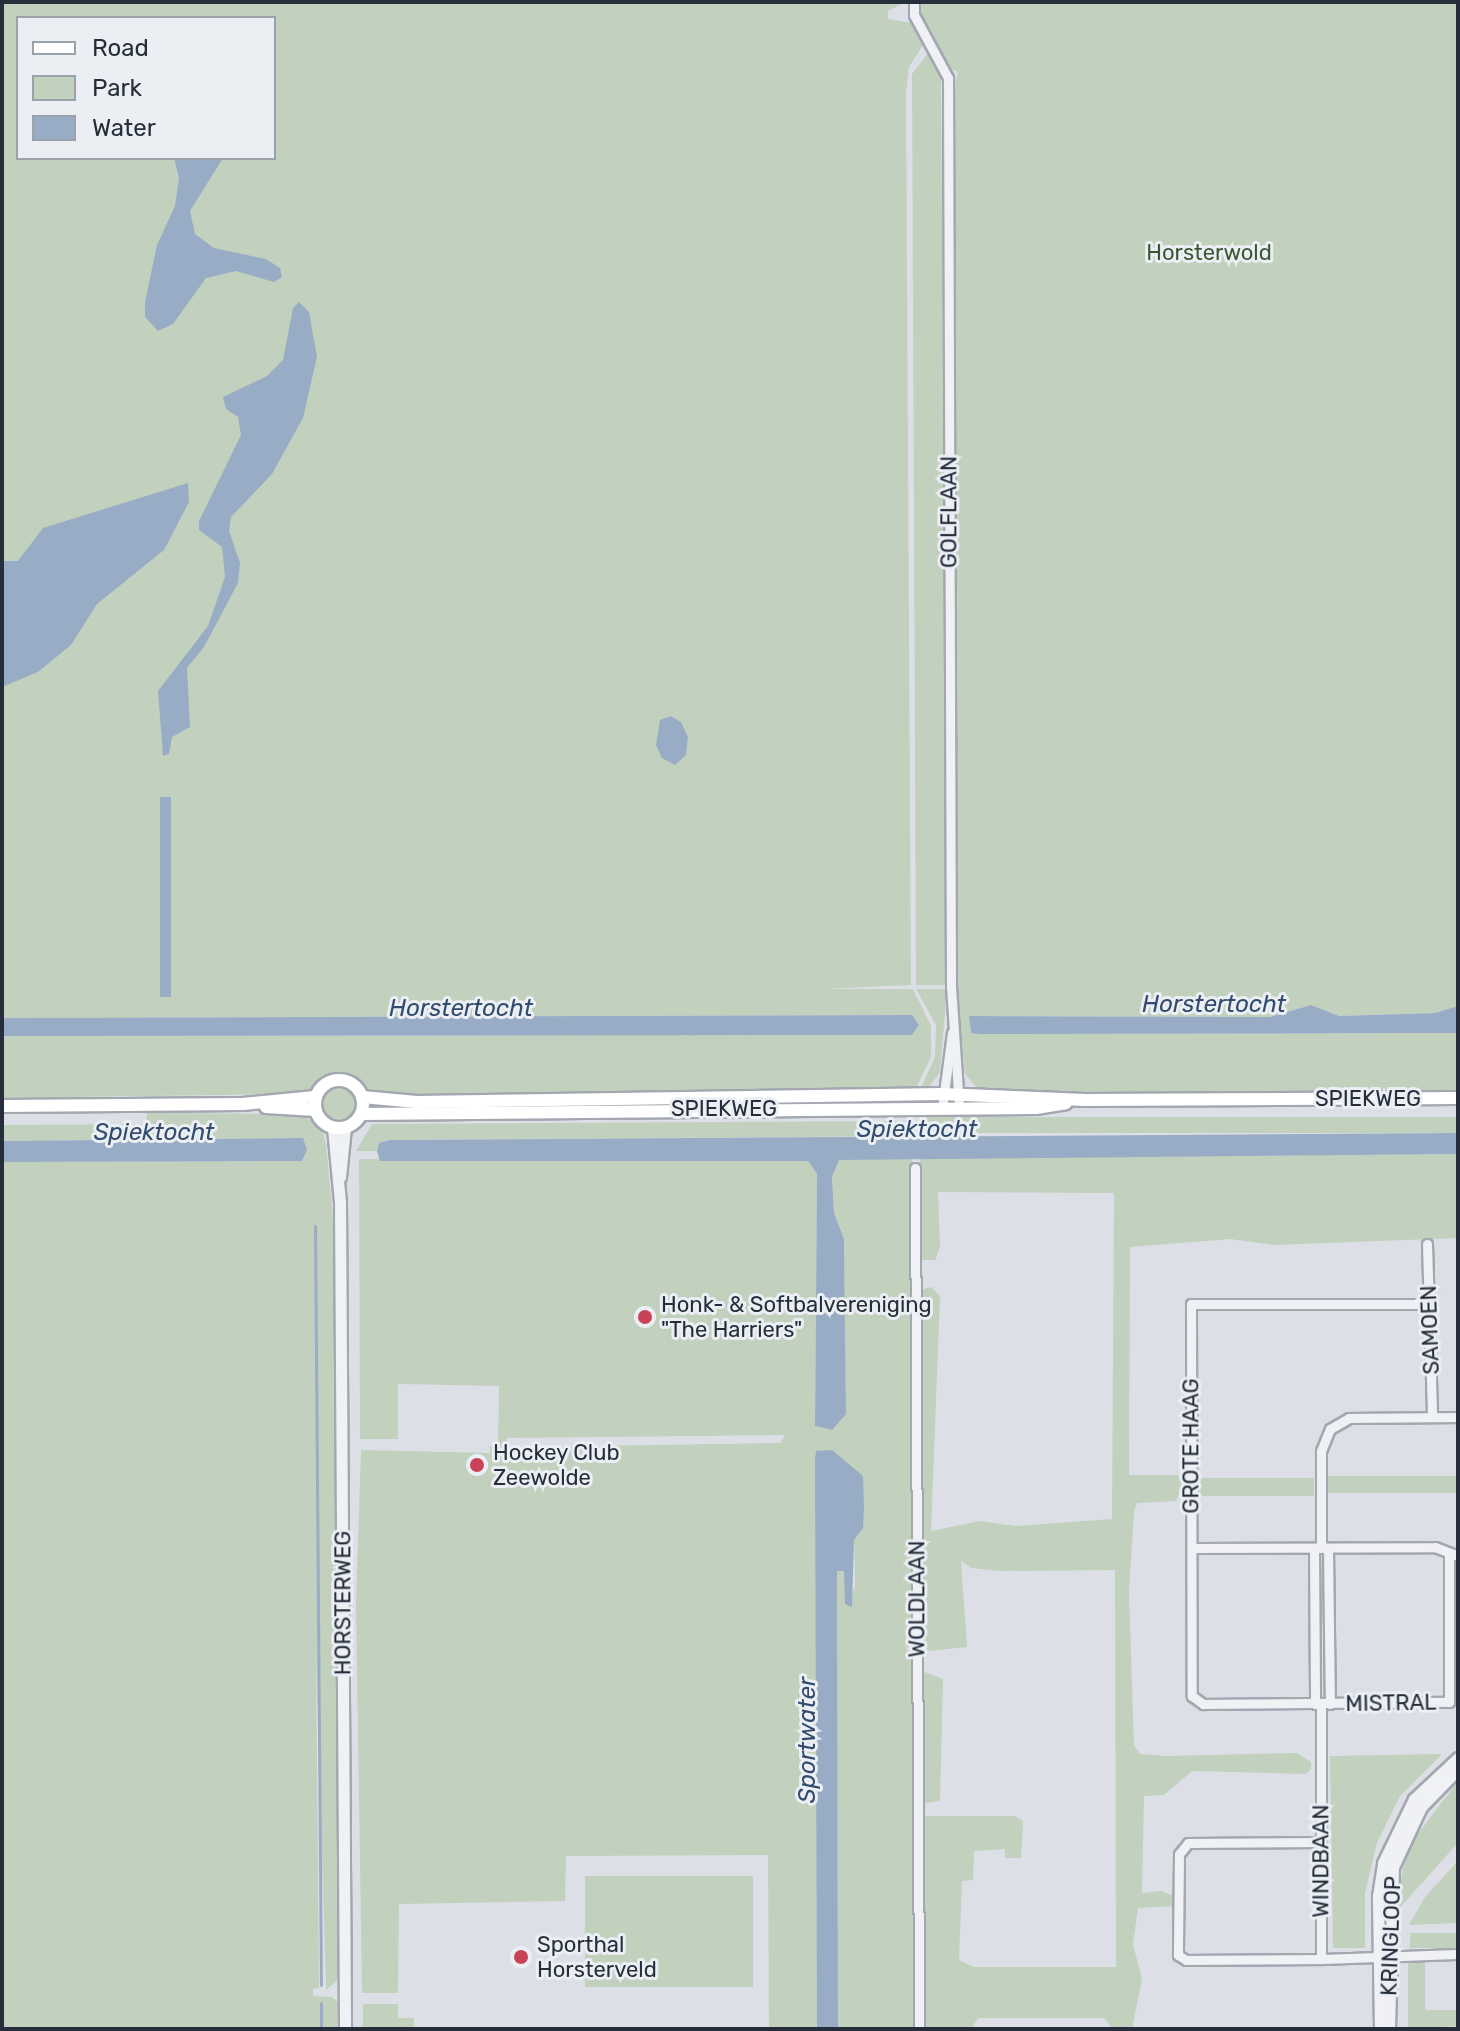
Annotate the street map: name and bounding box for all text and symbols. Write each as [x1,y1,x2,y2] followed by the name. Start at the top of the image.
[16,16,276,160] legend
[92,34,149,62] text: Road
[92,74,142,102] text: Park
[92,114,156,142] text: Water
[1146,240,1272,266] park label: Horsterwold
[936,456,962,568] street label: GOLFLAAN
[1142,991,1286,1019] water label: Horstertocht
[389,995,533,1023] water label: Horstertocht
[1315,1086,1421,1112] street label: SPIEKWEG
[671,1096,777,1122] street label: SPIEKWEG
[857,1116,977,1144] water label: Spiektocht
[94,1119,214,1147] water label: Spiektocht
[1415,1285,1445,1375] street label: SAMOEN
[661,1291,932,1342] place label: Honk- & Softbalvereniging "The Harriers"
[636,1308,654,1326] marker: Honk- & Softbalvereniging "The Harriers"
[1178,1378,1204,1514] street label: GROTE HAAG
[493,1439,620,1490] place label: Hockey Club Zeewolde
[468,1456,486,1474] marker: Hockey Club Zeewolde
[330,1531,356,1675] street label: HORSTERWEG
[904,1540,930,1658] street label: WOLDLAAN
[794,1677,822,1803] water label: Sportwater
[1345,1689,1437,1717] street label: MISTRAL
[1308,1804,1334,1918] street label: WINDBAAN
[1376,1876,1406,1996] street label: KRINGLOOP
[537,1931,657,1982] place label: Sporthal Horsterveld
[512,1948,530,1966] marker: Sporthal Horsterveld

